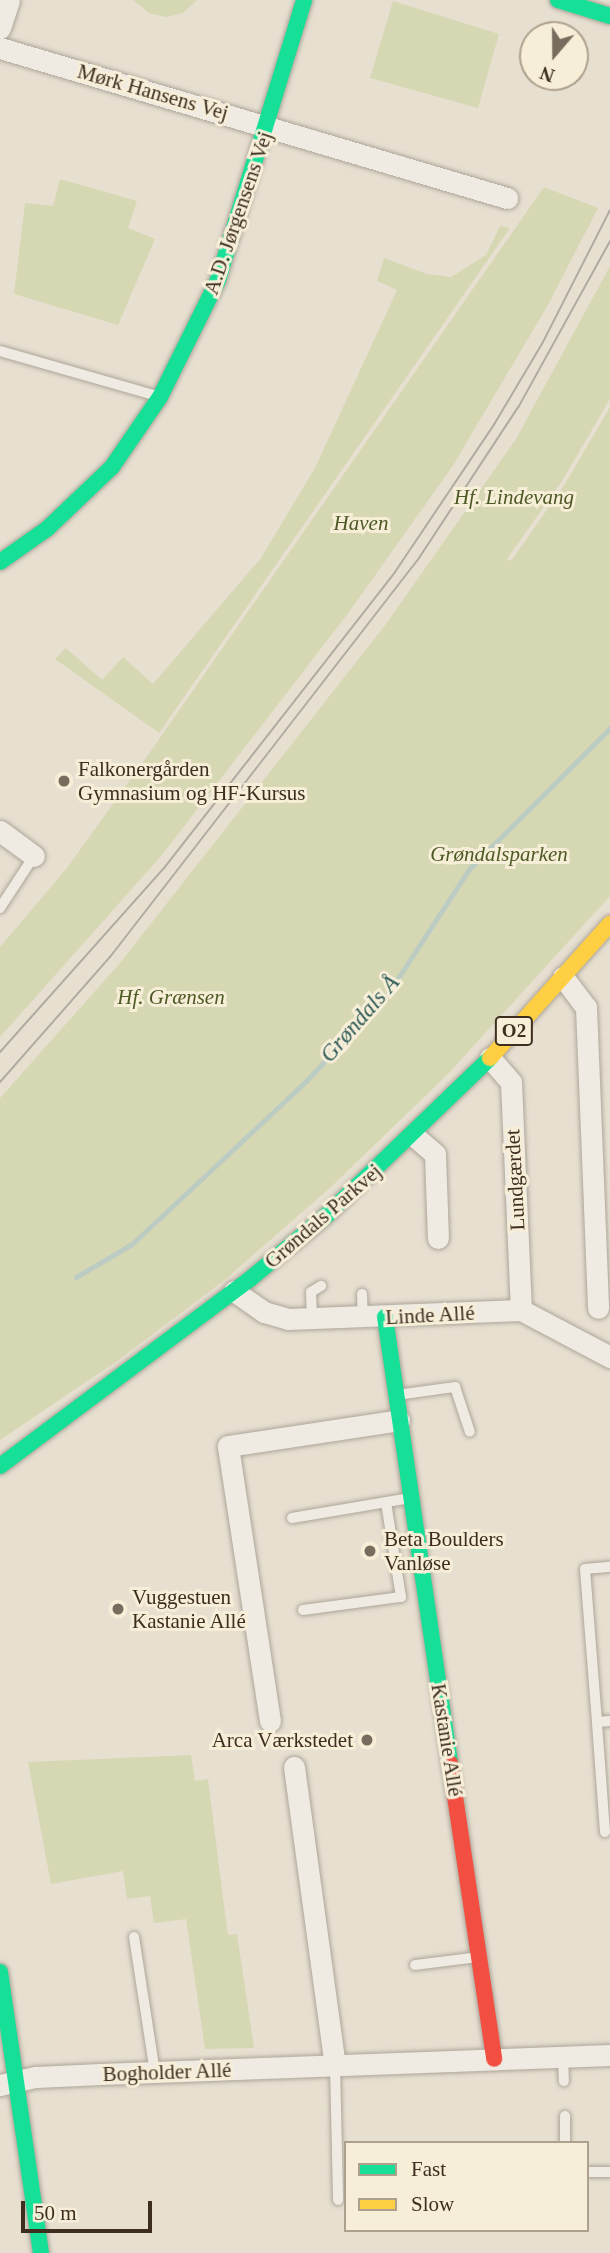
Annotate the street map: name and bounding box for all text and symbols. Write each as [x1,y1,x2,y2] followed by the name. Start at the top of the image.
[519,21,589,91] north arrow
[74,58,232,126] street label: Mørk Hansens Vej
[537,62,557,87] text: N
[198,128,278,298] street label: A.D. Jørgensens Vej
[454,484,574,510] park label: Hf. Lindevang
[334,510,388,536] park label: Haven
[78,756,306,806] place label: Falkonergården Gymnasium og HF-Kursus
[56,773,72,789] marker: Falkonergården Gymnasium og HF-Kursus
[430,841,568,867] park label: Grøndalsparken
[315,970,405,1068] water label: Grøndals Å
[117,984,225,1010] park label: Hf. Grænsen
[495,1015,533,1046] road number: O2
[500,1129,530,1231] street label: Lundgærdet
[259,1158,387,1274] street label: Grøndals Parkvej
[384,1300,476,1330] street label: Linde Allé
[384,1526,504,1576] place label: Beta Boulders Vanløse
[362,1543,378,1559] marker: Beta Boulders Vanløse
[132,1584,247,1634] place label: Vuggestuen Kastanie Allé
[110,1601,126,1617] marker: Vuggestuen Kastanie Allé
[426,1681,468,1799] street label: Kastanie Allé
[211,1727,353,1753] place label: Arca Værkstedet
[359,1732,375,1748] marker: Arca Værkstedet
[102,2057,232,2087] street label: Bogholder Allé
[344,2141,589,2232] legend
[411,2157,446,2181] text: Fast
[24,2186,156,2230] scale bar
[411,2192,454,2216] text: Slow
[34,2201,77,2225] text: 50 m

